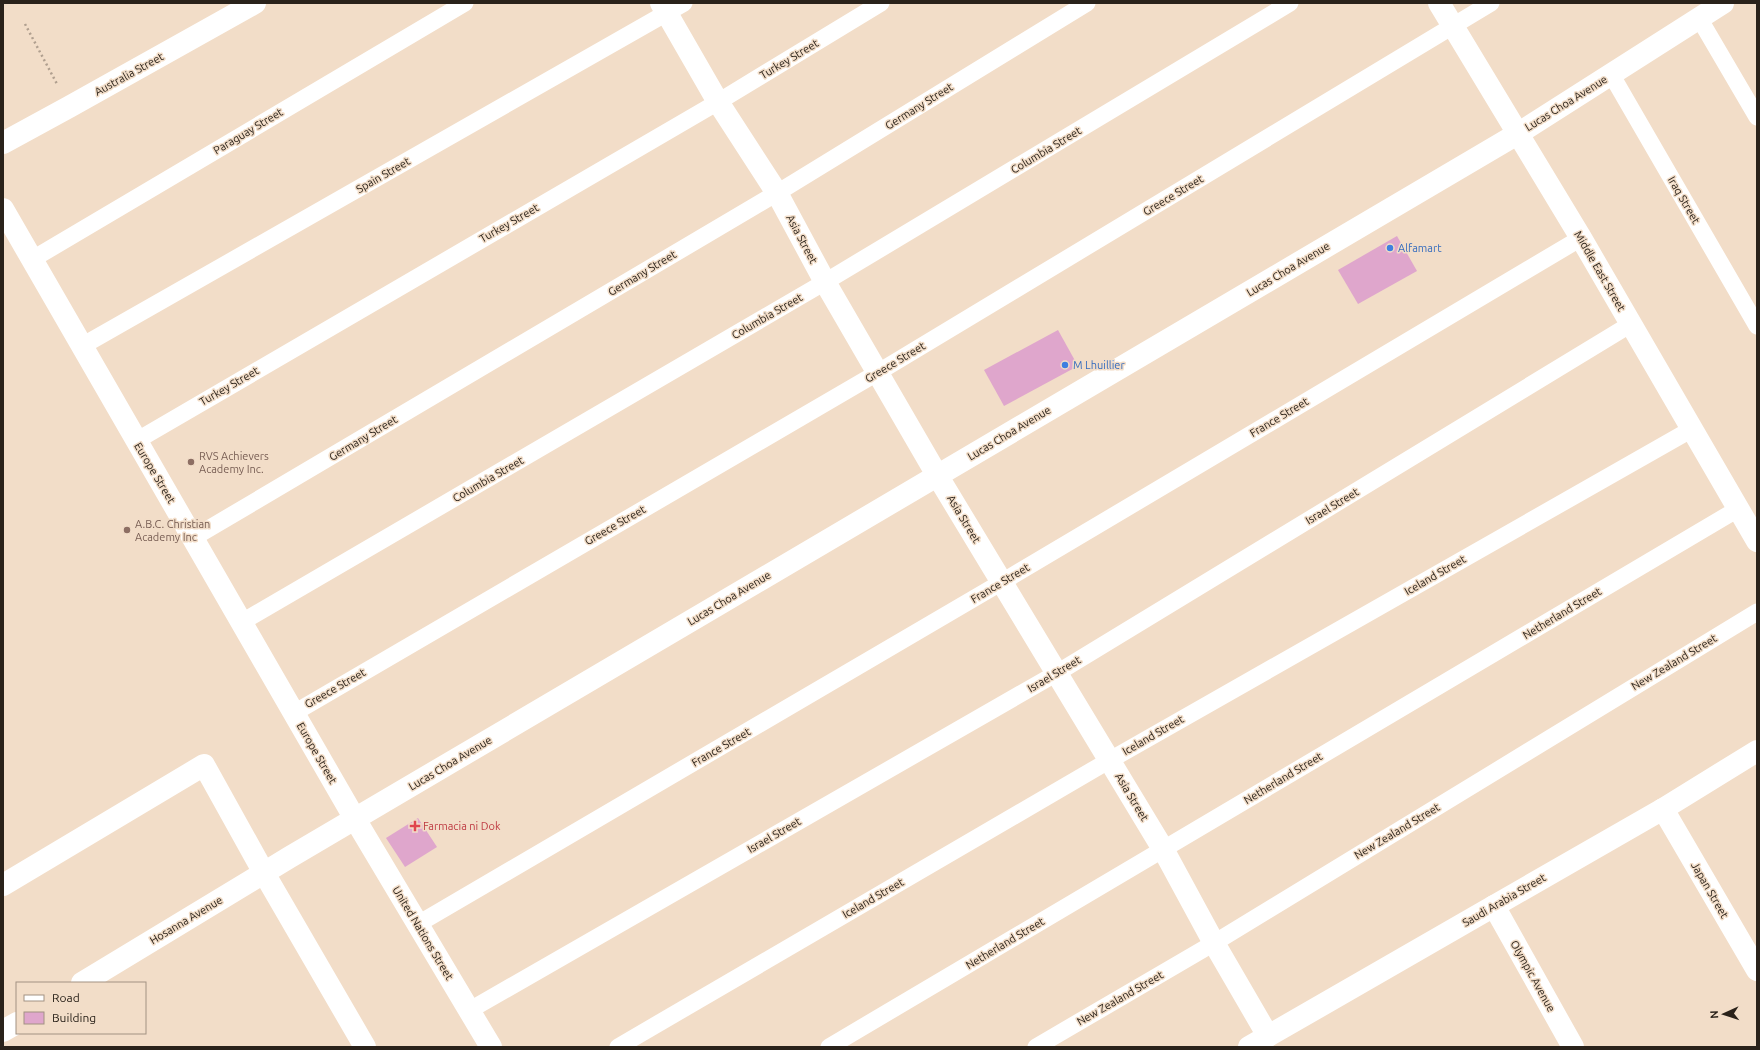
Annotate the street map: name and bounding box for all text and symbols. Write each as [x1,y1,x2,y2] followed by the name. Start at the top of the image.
[758,36,821,81] street label: Turkey Street
[93,50,166,98] street label: Australia Street
[1523,73,1609,133] street label: Lucas Choa Avenue
[883,80,956,132] street label: Germany Street
[211,105,285,156] street label: Paraguay Street
[1009,124,1084,176] street label: Columbia Street
[354,154,413,195] street label: Spain Street
[1141,172,1206,218] street label: Greece Street
[1666,174,1703,226] street label: Iraq Street
[477,201,541,245] street label: Turkey Street
[784,213,820,266] street label: Asia Street
[1572,229,1628,314] street label: Middle East Street
[1244,239,1332,299] street label: Lucas Choa Avenue
[1398,242,1442,254] place label: Alfamart
[1385,243,1395,253] marker: Alfamart
[606,248,679,298] street label: Germany Street
[729,291,805,341] street label: Columbia Street
[863,339,928,385] street label: Greece Street
[1073,359,1125,371] place label: M Lhuillier
[1060,360,1070,370] marker: M Lhuillier
[197,364,261,408] street label: Turkey Street
[1248,394,1311,439] street label: France Street
[965,403,1053,463] street label: Lucas Choa Avenue
[327,413,400,463] street label: Germany Street
[132,440,178,506] street label: Europe Street
[199,450,269,475] place label: RVS Achievers Academy Inc.
[450,454,526,504] street label: Columbia Street
[186,457,196,467] marker: RVS Achievers Academy Inc.
[1303,485,1361,526] street label: Israel Street
[945,493,983,546] street label: Asia Street
[583,502,648,547] street label: Greece Street
[135,518,210,543] place label: A.B.C. Christian Academy Inc
[122,525,132,535] marker: A.B.C. Christian Academy Inc
[1402,552,1468,597] street label: Iceland Street
[969,560,1032,605] street label: France Street
[685,568,773,628] street label: Lucas Choa Avenue
[1521,585,1604,641] street label: Netherland Street
[1629,631,1719,692] street label: New Zealand Street
[1025,653,1083,694] street label: Israel Street
[303,665,368,710] street label: Greece Street
[1120,712,1186,757] street label: Iceland Street
[295,720,340,786] street label: Europe Street
[689,725,753,769] street label: France Street
[406,733,494,793] street label: Lucas Choa Avenue
[1242,750,1325,806] street label: Netherland Street
[1113,771,1151,824] street label: Asia Street
[1352,800,1442,861] street label: New Zealand Street
[745,815,803,855] street label: Israel Street
[423,820,501,832] place label: Farmacia ni Dok
[410,821,420,831] marker: Farmacia ni Dok
[1689,860,1731,921] street label: Japan Street
[1460,871,1548,929] street label: Saudi Arabia Street
[840,875,906,920] street label: Iceland Street
[390,884,456,983] street label: United Nations Street
[148,894,224,946] street label: Hosanna Avenue
[964,915,1047,971] street label: Netherland Street
[1508,938,1558,1014] street label: Olympic Avenue
[1075,968,1166,1028] street label: New Zealand Street
[16,982,146,1034] legend
[52,991,80,1004] text: Road
[1704,994,1744,1034] north arrow
[1708,1010,1720,1019] text: N
[52,1011,96,1024] text: Building

